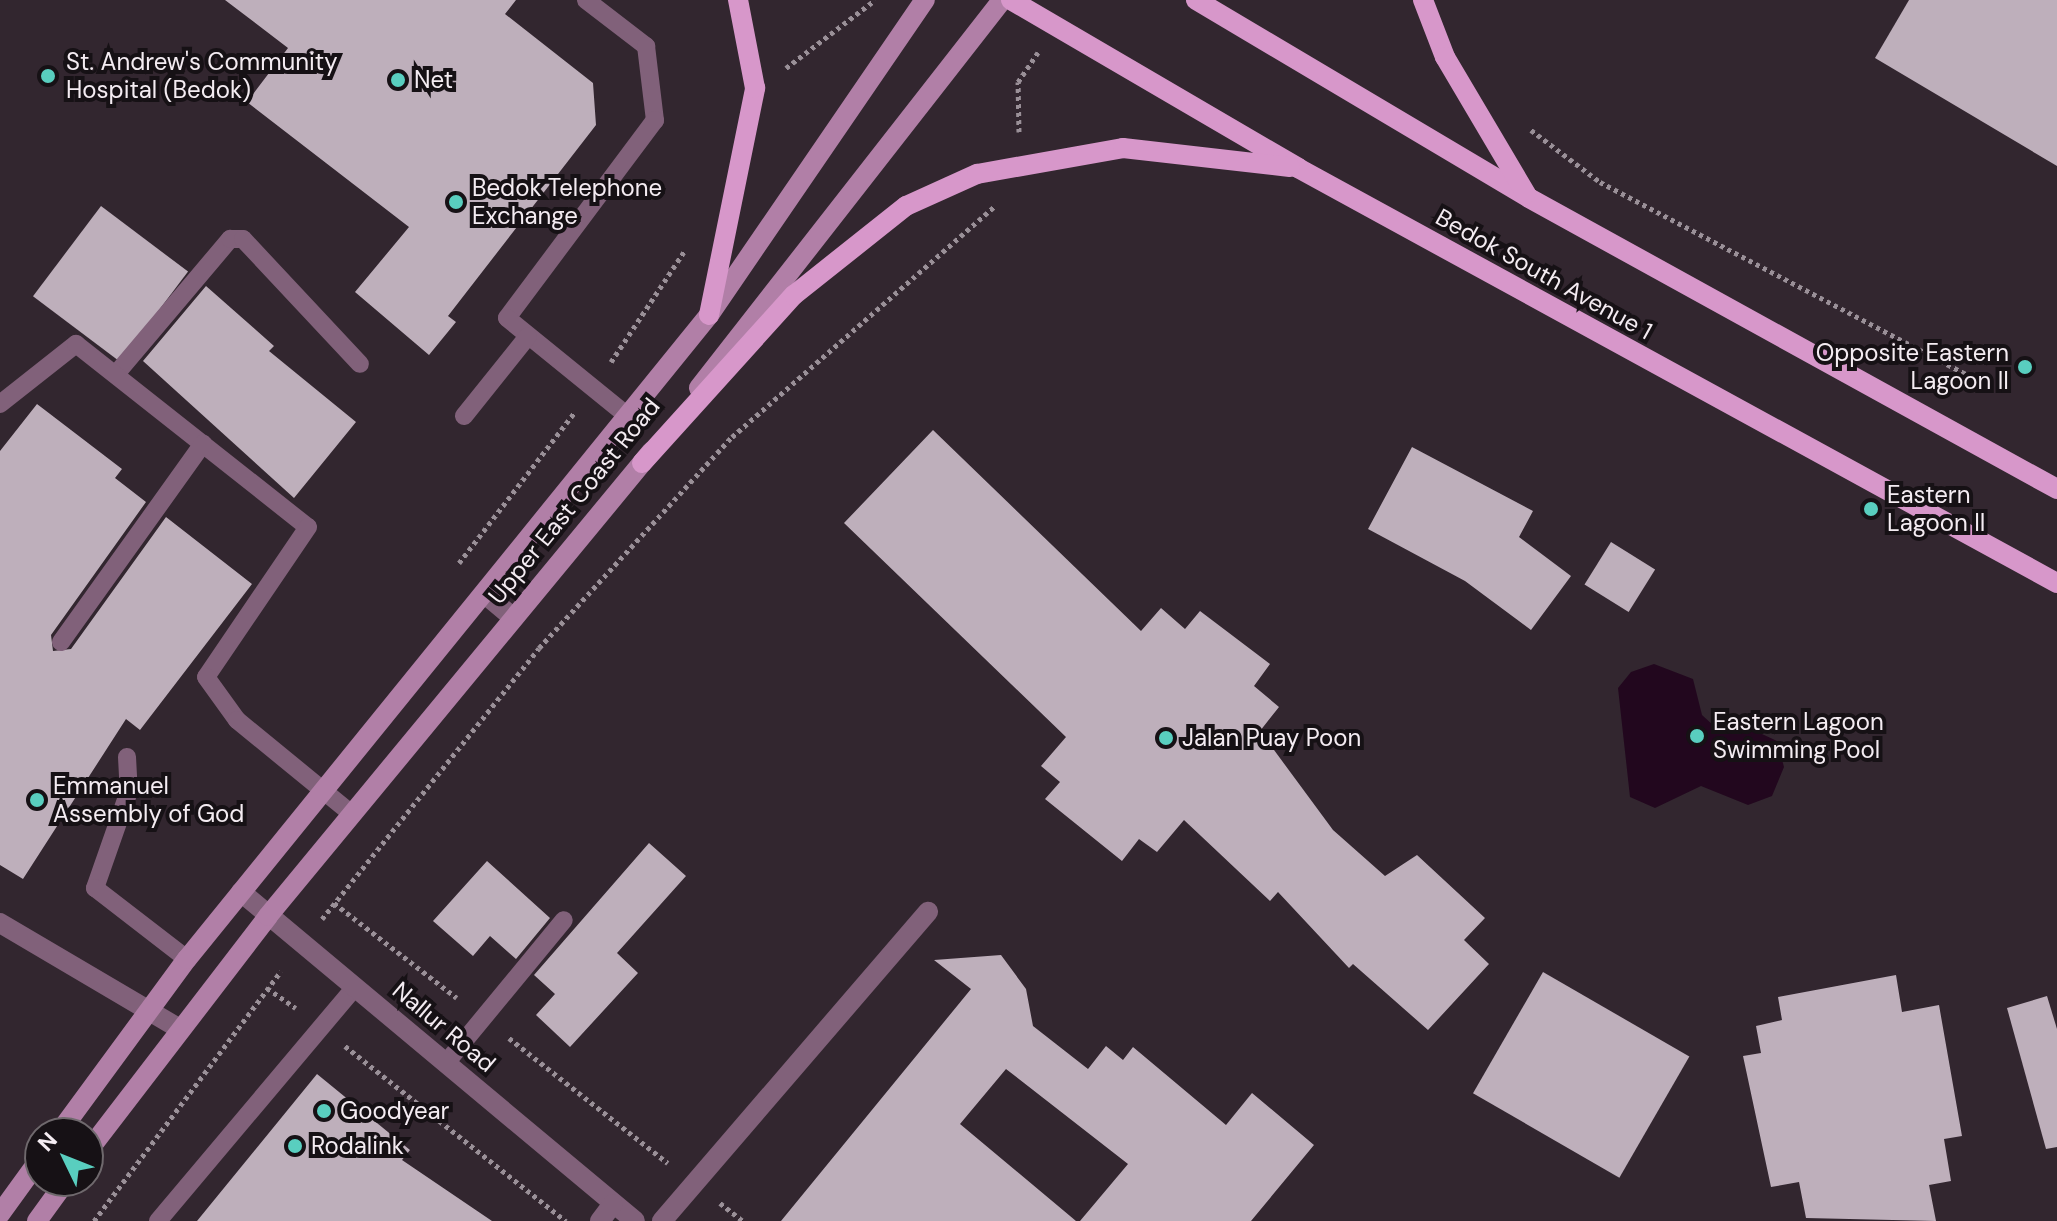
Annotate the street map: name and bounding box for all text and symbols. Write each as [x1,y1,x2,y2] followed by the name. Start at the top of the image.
[66,48,338,104] place label: St. Andrew's Community Hospital (Bedok)
[37,65,59,87] marker: St. Andrew's Community Hospital (Bedok)
[414,66,453,94] place label: Net
[389,71,407,89] marker: Net
[472,174,662,230] place label: Bedok Telephone Exchange
[447,193,465,211] marker: Bedok Telephone Exchange
[1431,203,1657,345] street label: Bedok South Avenue 1
[1816,339,2009,395] place label: Opposite Eastern Lagoon II
[2016,358,2034,376] marker: Opposite Eastern Lagoon II
[482,392,666,610] street label: Upper East Coast Road
[1887,481,1985,537] place label: Eastern Lagoon II
[1862,500,1880,518] marker: Eastern Lagoon II
[1713,708,1884,764] place label: Eastern Lagoon Swimming Pool
[1182,724,1361,752] place label: Jalan Puay Poon
[1688,727,1706,745] marker: Eastern Lagoon Swimming Pool
[1157,729,1175,747] marker: Jalan Puay Poon
[53,772,244,828] place label: Emmanuel Assembly of God
[28,791,46,809] marker: Emmanuel Assembly of God
[387,976,501,1078] street label: Nallur Road
[340,1097,449,1125] place label: Goodyear
[315,1102,333,1120] marker: Goodyear
[24,1117,104,1197] north arrow
[31,1126,64,1157] text: N
[311,1132,404,1160] place label: Rodalink
[286,1137,304,1155] marker: Rodalink

